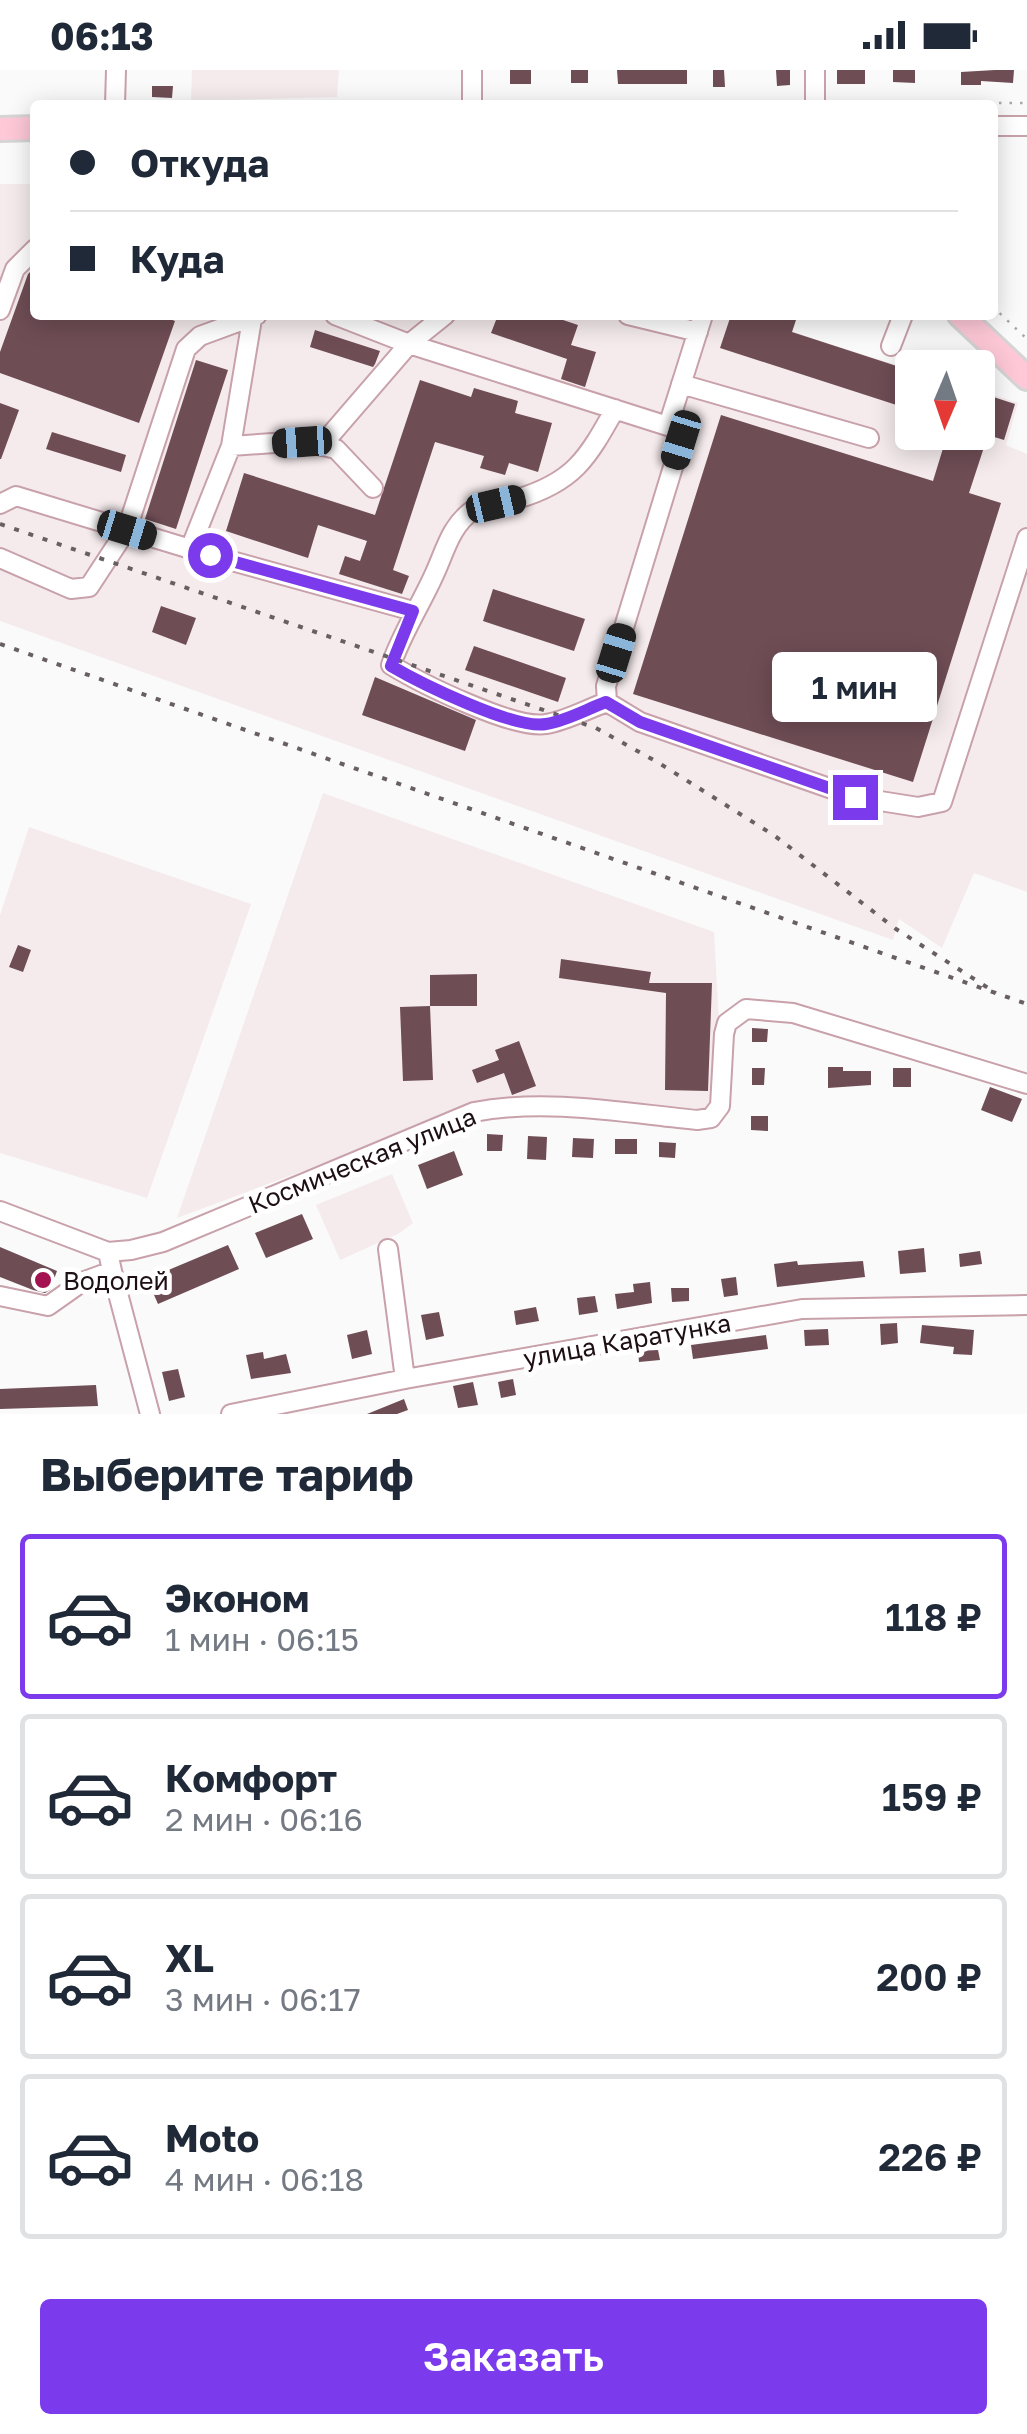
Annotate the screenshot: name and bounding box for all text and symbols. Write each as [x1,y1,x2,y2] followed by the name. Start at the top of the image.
[50,13,154,58] text: 06:13
[130,140,269,185] text: Откуда
[130,236,224,281] text: Куда
[895,350,995,450] north arrow
[895,350,995,450] map controls
[658,407,704,473] car
[271,425,333,459] car
[463,483,529,525] car
[94,507,160,553] car
[188,533,233,578] route start
[593,620,639,686] car
[772,652,938,722] callout: 1 мин
[811,668,898,706] text: 1 мин
[833,775,878,820] route end
[244,1100,480,1220] street label: Космическая улица
[63,1265,169,1296] place label: Водолей
[32,1269,54,1291] marker: Водолей
[521,1306,733,1374] street label: улица Каратунка
[40,1447,414,1501] text: Выберите тариф
[45,1572,135,1662] icon: car
[165,1575,309,1620] text: Эконом
[885,1594,982,1639] text: 118 ₽
[165,1620,359,1658] text: 1 мин · 06:15
[45,1752,135,1842] icon: car
[165,1755,337,1800] text: Комфорт
[882,1774,982,1819] text: 159 ₽
[165,1800,363,1838] text: 2 мин · 06:16
[45,1932,135,2022] icon: car
[165,1935,214,1980] text: XL
[876,1954,982,1999] text: 200 ₽
[165,1980,361,2018] text: 3 мин · 06:17
[45,2112,135,2202] icon: car
[165,2115,259,2160] text: Moto
[878,2134,982,2179] text: 226 ₽
[165,2160,364,2198] text: 4 мин · 06:18
[40,2299,987,2414] button: Заказать

